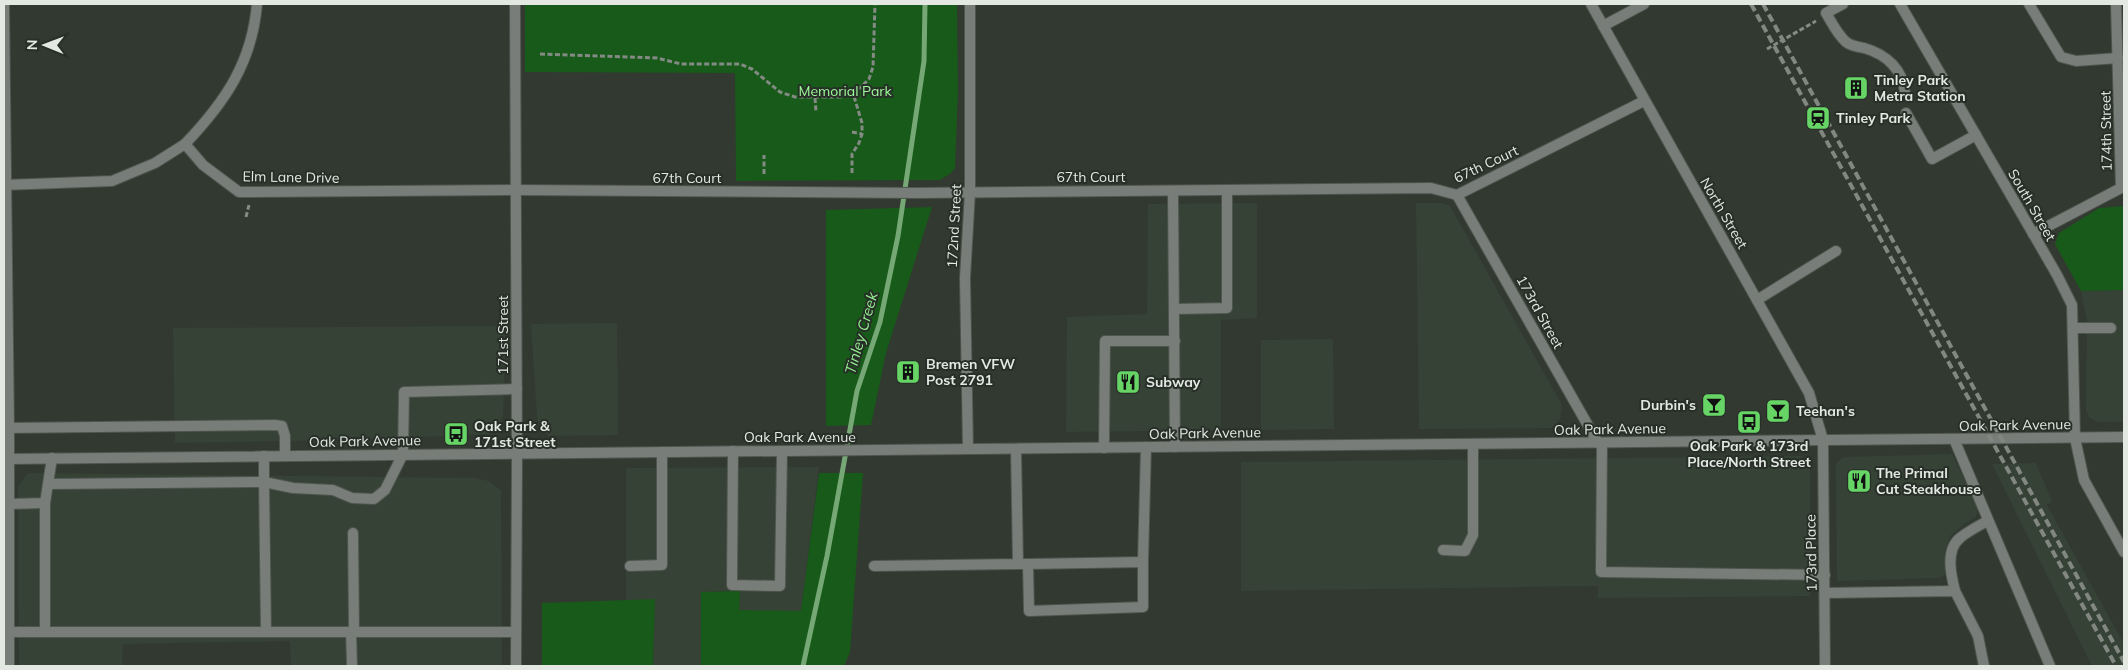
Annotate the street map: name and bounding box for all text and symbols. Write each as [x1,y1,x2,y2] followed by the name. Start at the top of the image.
[20,20,70,70] north arrow
[23,39,41,50] text: N
[1874,71,1966,105] place label: Tinley Park Metra Station
[1843,75,1869,101] building icon: Tinley Park Metra Station
[798,82,892,100] park label: Memorial Park
[2096,90,2116,171] street label: 174th Street
[1805,105,1831,131] station icon: Tinley Park
[1836,109,1911,127] place label: Tinley Park
[1451,141,1521,187] street label: 67th Court
[2004,166,2060,244] street label: South Street
[242,167,340,187] street label: Elm Lane Drive
[1056,168,1126,186] street label: 67th Court
[652,169,722,187] street label: 67th Court
[1696,174,1752,252] street label: North Street
[943,183,965,269] street label: 172nd Street
[1513,272,1568,352] street label: 173rd Street
[840,289,882,376] water label: Tinley Creek
[494,295,512,375] street label: 171st Street
[926,355,1015,389] place label: Bremen VFW Post 2791
[895,359,921,385] building icon: Bremen VFW Post 2791
[1115,369,1141,395] restaurant icon: Subway
[1146,373,1201,391] place label: Subway
[1701,392,1727,418] bar icon: Durbin's
[1640,396,1696,414] place label: Durbin's
[1765,398,1791,424] bar icon: Teehan's
[1796,402,1855,420] place label: Teehan's
[1736,409,1762,435] bus stop icon: Oak Park & 173rd Place/North Street
[1959,415,2071,435] street label: Oak Park Avenue
[474,417,556,451] place label: Oak Park & 171st Street
[1554,419,1666,439] street label: Oak Park Avenue
[443,421,469,447] bus stop icon: Oak Park & 171st Street
[1149,423,1261,443] street label: Oak Park Avenue
[744,428,856,446] street label: Oak Park Avenue
[309,431,421,451] street label: Oak Park Avenue
[1687,437,1811,471] place label: Oak Park & 173rd Place/North Street
[1876,464,1981,498] place label: The Primal Cut Steakhouse
[1846,468,1872,494] restaurant icon: The Primal Cut Steakhouse
[1801,514,1821,592] street label: 173rd Place

